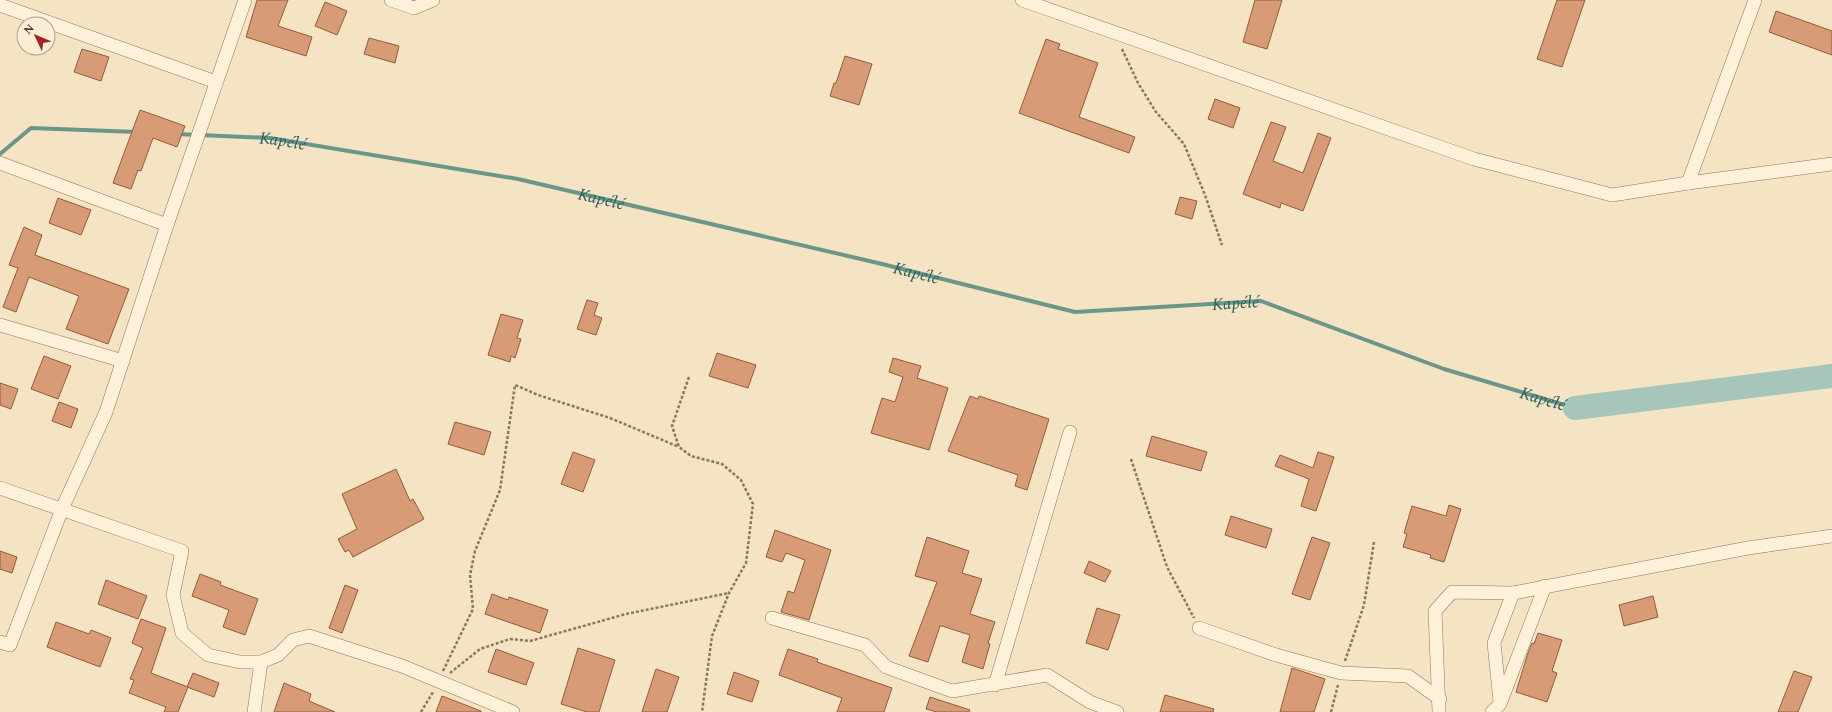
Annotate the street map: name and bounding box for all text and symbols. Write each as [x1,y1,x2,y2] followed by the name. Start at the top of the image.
[16,16,56,56] north arrow
[20,20,38,39] text: N
[259,126,309,158] water label: Kapélé
[575,181,628,218] water label: Kapélé
[890,255,944,292] water label: Kapélé
[1211,289,1261,318] water label: Kapélé
[1516,380,1571,419] water label: Kapélé

